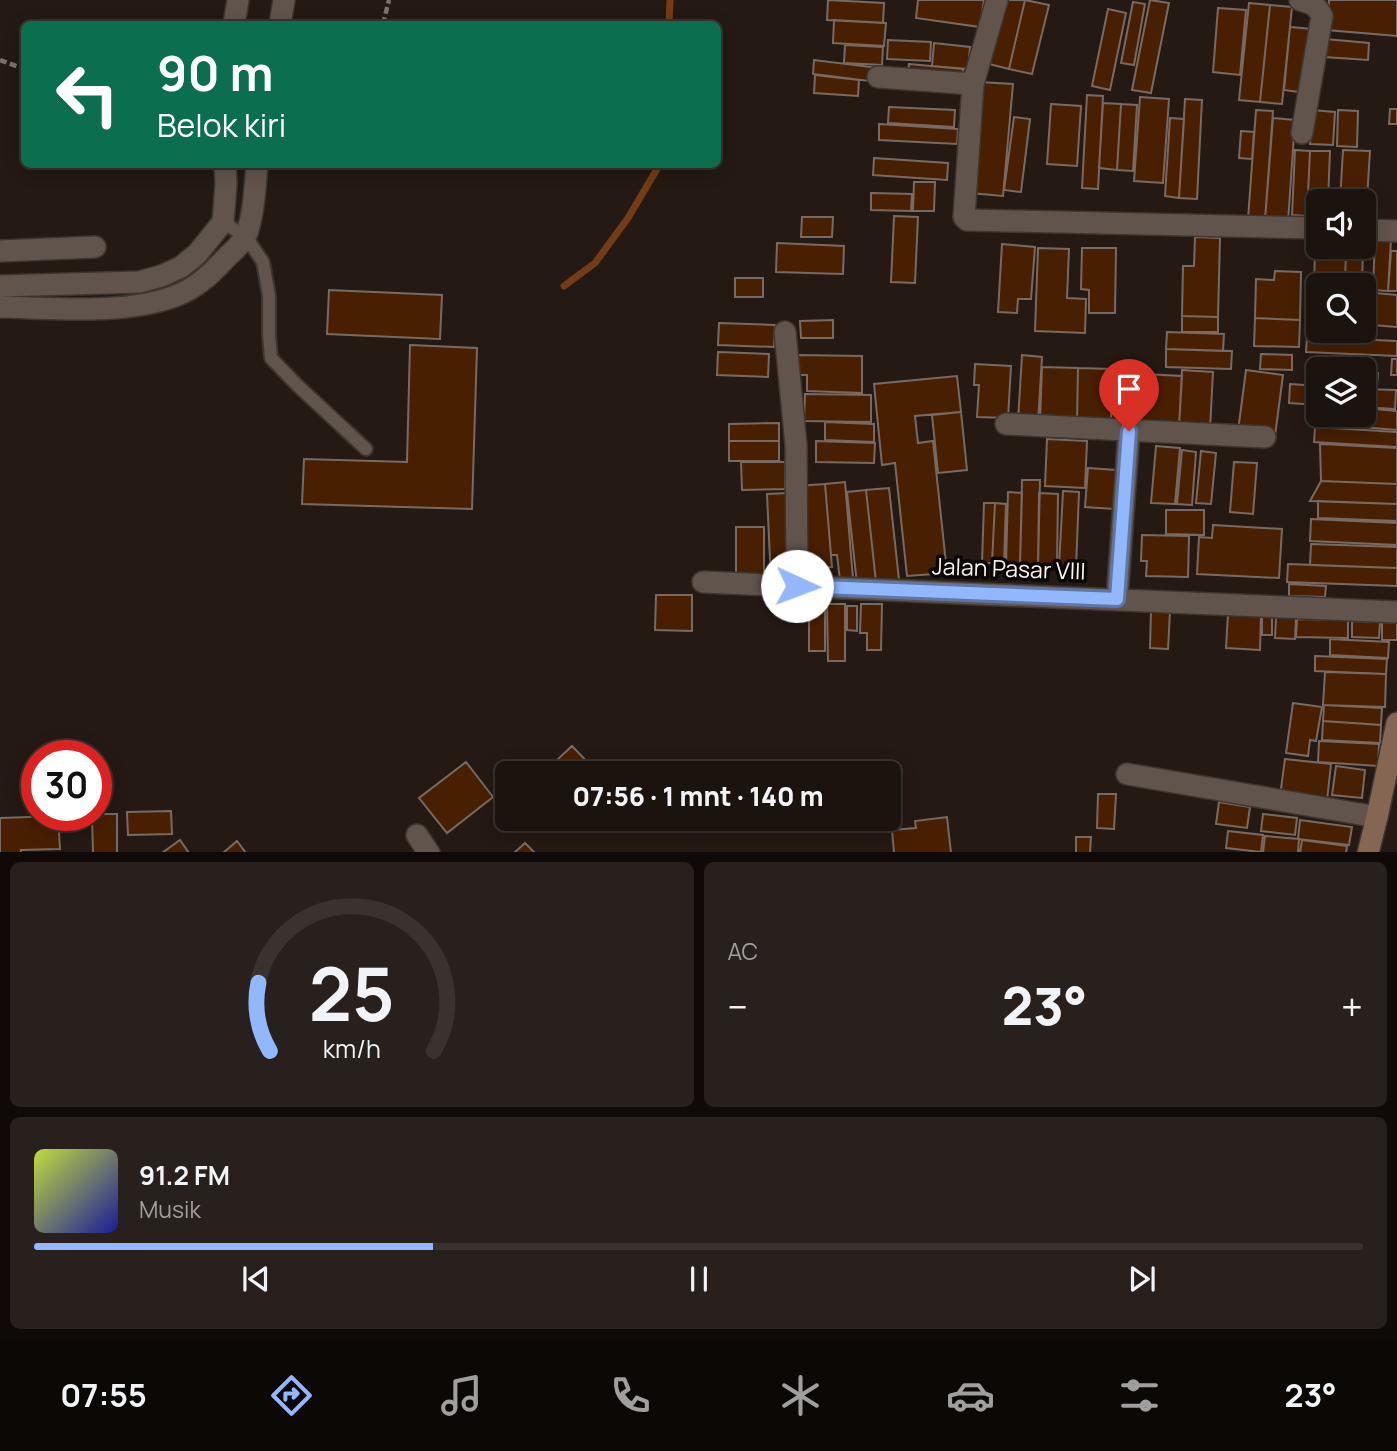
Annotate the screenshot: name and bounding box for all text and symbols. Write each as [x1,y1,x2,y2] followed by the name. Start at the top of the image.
[157,39,274,106] text: 90 m
[42,49,133,140] icon: left
[157,103,286,147] text: Belok kiri
[1306,189,1376,427] map controls
[1306,189,1376,259] button: sound
[1306,273,1376,343] button: search
[1306,357,1376,427] button: layers
[1099,359,1159,431] pin
[1110,370,1148,408] icon: arrive
[760,549,834,623] position arrow
[932,549,1086,587] street label: Jalan Pasar VIII
[21,740,112,831] speed limit sign: 30
[572,778,824,814] text: 07:56 · 1 mnt · 140 m
[728,935,758,967] text: AC
[309,943,395,1043] text: 25
[1002,970,1087,1041] text: 23°
[728,980,748,1032] text: −
[1341,980,1363,1032] text: +
[323,1030,381,1065] text: km/h
[139,1157,230,1193] text: 91.2 FM
[139,1193,201,1225] text: Musik
[237,1260,275,1298] icon: previous
[680,1260,718,1298] icon: pause
[1123,1260,1161,1298] icon: next
[267,1371,316,1420] icon: directions
[437,1371,486,1420] icon: music
[606,1371,655,1420] icon: phone
[776,1371,825,1420] icon: climate
[946,1371,995,1420] icon: car
[1115,1371,1164,1420] icon: filters
[60,1373,147,1417] text: 07:55
[1285,1373,1337,1417] text: 23°

